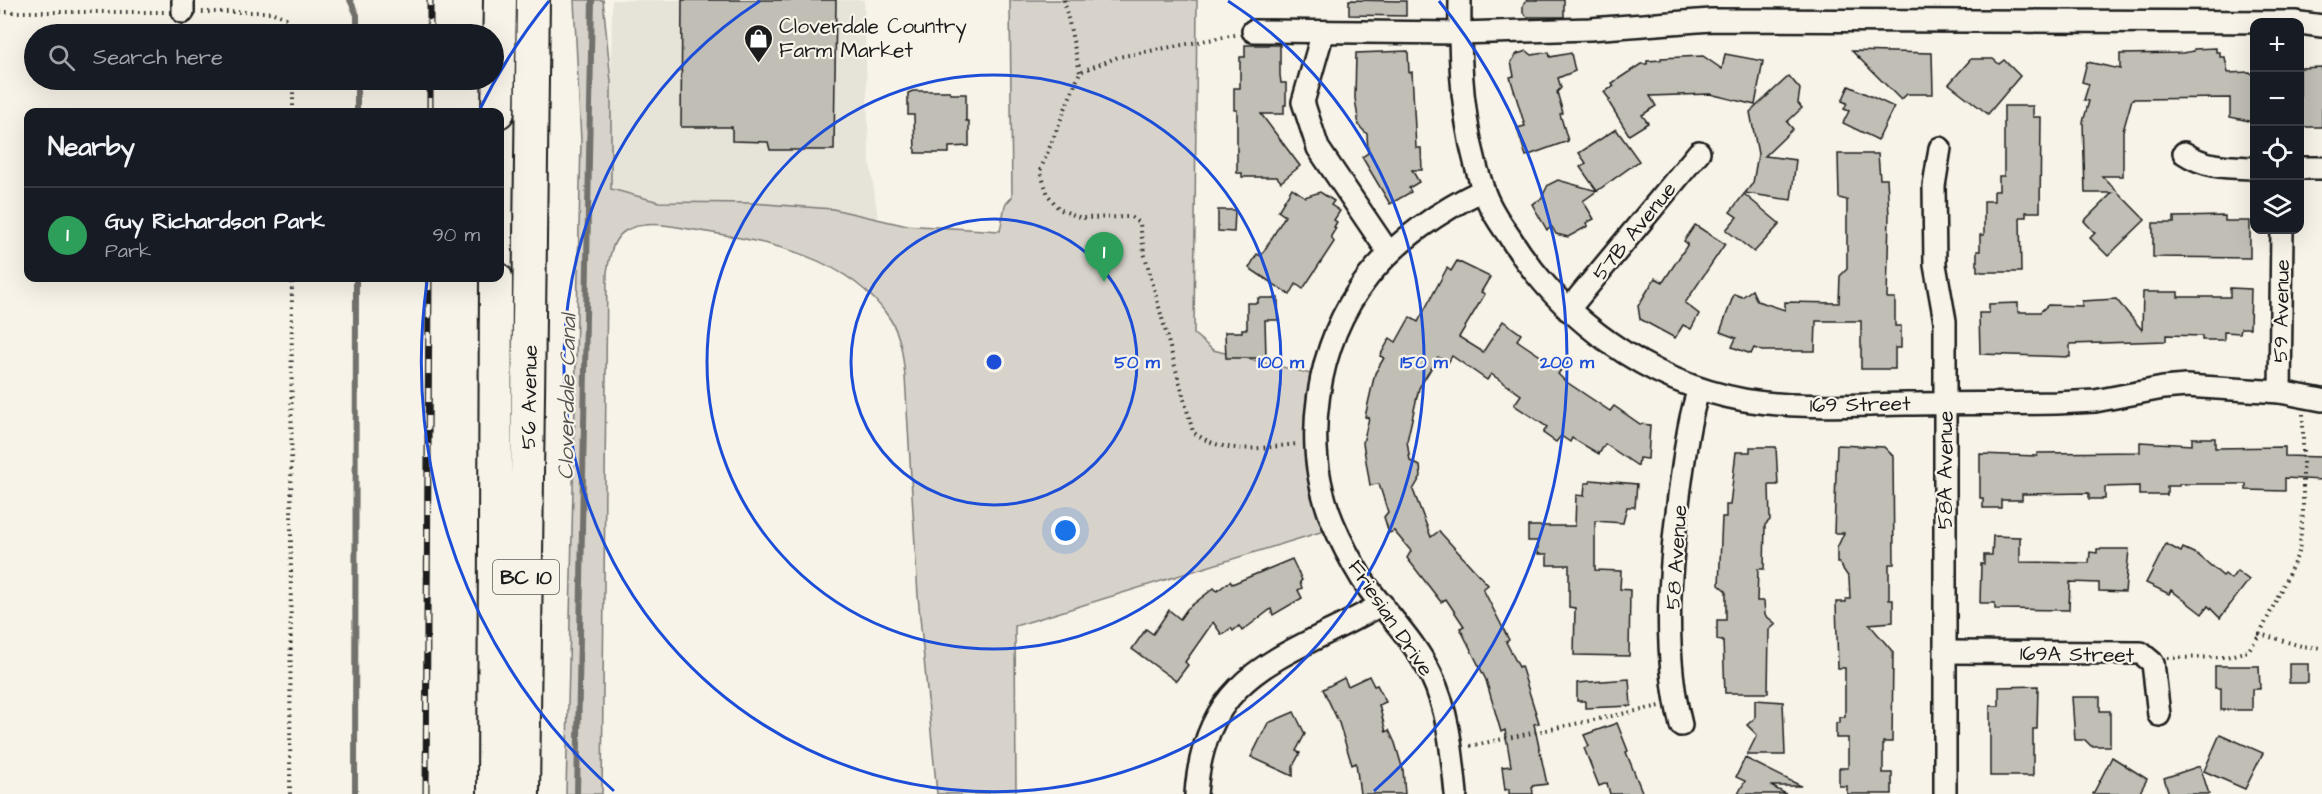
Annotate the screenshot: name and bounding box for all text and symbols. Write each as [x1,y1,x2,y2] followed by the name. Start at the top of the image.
[779,12,967,65] place label: Cloverdale Country Farm Market
[2250,18,2304,234] map controls
[2250,18,2304,72] button: +
[742,22,774,64] shop icon: Cloverdale Country Farm Market
[24,24,504,90] search box
[45,41,78,74] icon: search
[93,42,223,73] text: Search here
[2250,72,2304,126] button: −
[2250,126,2304,180] button: locate
[48,129,135,165] text: Nearby
[1586,176,1683,287] street label: 57B Avenue
[2250,180,2304,234] button: layers
[105,206,325,237] text: Guy Richardson Park
[66,221,69,249] text: 1
[432,221,480,249] text: 90 m
[1084,232,1124,282] pin: 1
[105,237,151,265] text: Park
[2266,259,2297,363] street label: 59 Avenue
[551,311,584,480] water label: Cloverdale Canal
[514,344,545,450] street label: 56 Avenue
[1114,350,1161,375] text: 50 m
[1258,350,1305,375] text: 100 m
[1400,350,1449,375] text: 150 m
[1539,350,1595,375] text: 200 m
[984,352,1004,372] centre of rings
[1809,389,1911,420] street label: 169 Street
[1931,411,1960,529] street label: 58A Avenue
[1658,504,1695,610] street label: 58 Avenue
[1051,516,1080,545] your location
[1341,554,1440,682] street label: Friesian Drive
[493,560,559,594] road number: BC 10
[2020,639,2135,670] street label: 169A Street

